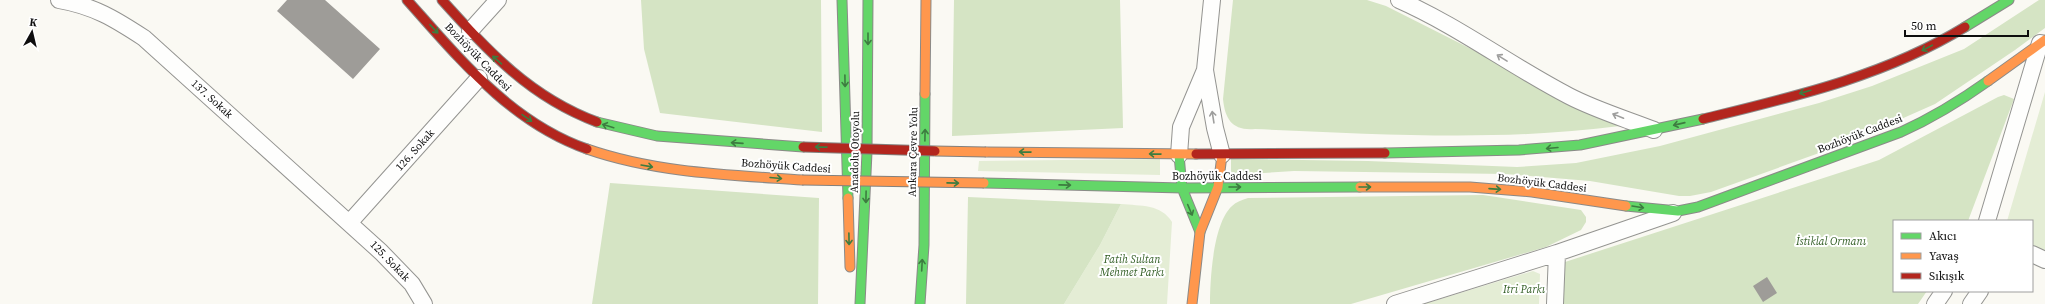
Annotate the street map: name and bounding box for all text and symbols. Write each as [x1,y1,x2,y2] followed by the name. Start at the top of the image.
[12,12,52,52] north arrow
[1905,12,2028,38] scale bar
[28,15,38,31] text: K
[1911,18,1937,34] text: 50 m
[441,19,515,95] street label: Bozhöyük Caddesi
[429,24,438,34] one-way arrow
[864,32,872,45] one-way arrow
[1921,44,1933,52] one-way arrow
[1496,53,1508,61] one-way arrow
[492,55,503,64] one-way arrow
[841,74,849,87] one-way arrow
[188,76,237,122] street label: 137. Sokak
[1799,89,1812,96] one-way arrow
[905,106,921,197] street label: Ankara Çevre Yolu
[847,110,863,193] street label: Anadolu Otoyolu
[1209,111,1217,124] one-way arrow
[1612,111,1624,119] one-way arrow
[1815,111,1905,157] street label: Bozhöyük Caddesi
[521,114,532,122] one-way arrow
[602,121,614,129] one-way arrow
[1673,121,1686,128] one-way arrow
[392,125,438,174] street label: 126. Sokak
[921,129,929,142] one-way arrow
[731,139,744,146] one-way arrow
[815,143,828,151] one-way arrow
[1546,144,1559,151] one-way arrow
[1019,148,1032,156] one-way arrow
[1149,150,1162,158] one-way arrow
[741,155,831,177] street label: Bozhöyük Caddesi
[640,162,653,170] one-way arrow
[1172,169,1262,184] street label: Bozhöyük Caddesi
[1497,170,1587,196] street label: Bozhöyük Caddesi
[769,174,782,182] one-way arrow
[946,179,959,187] one-way arrow
[1058,181,1071,189] one-way arrow
[1358,183,1371,191] one-way arrow
[1228,184,1241,191] one-way arrow
[1488,185,1501,192] one-way arrow
[862,190,869,203] one-way arrow
[1187,204,1195,216] one-way arrow
[1631,204,1644,212] one-way arrow
[1893,220,2033,292] legend
[1929,228,1957,244] text: Akıcı
[845,232,853,245] one-way arrow
[1795,234,1867,249] park label: İstiklal Ormanı
[367,237,414,285] street label: 125. Sokak
[1929,248,1959,264] text: Yavaş
[1099,252,1165,280] park label: Fatih Sultan Mehmet Parkı
[919,259,926,272] one-way arrow
[1929,268,1965,284] text: Sıkışık
[1502,282,1546,297] park label: Itri Parkı

